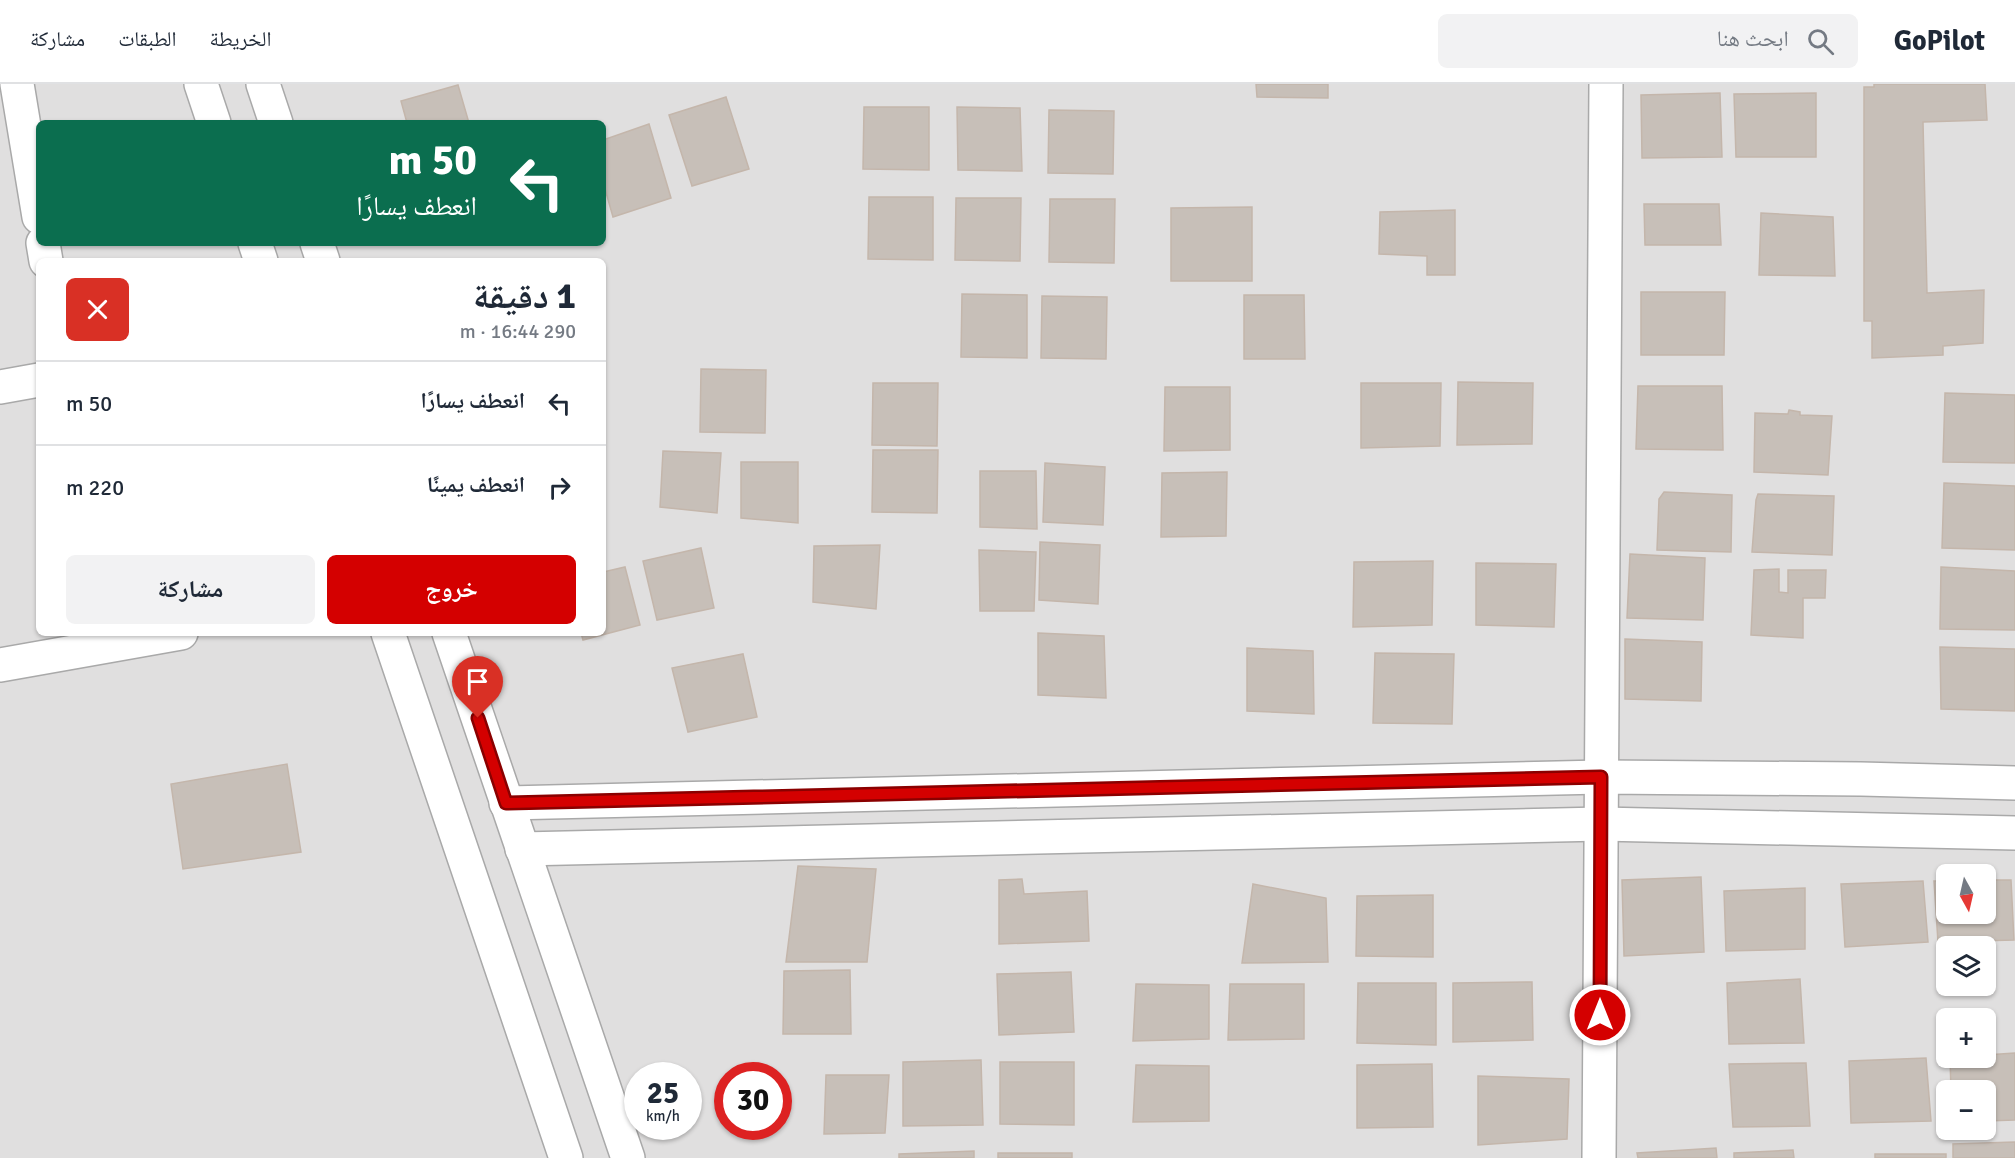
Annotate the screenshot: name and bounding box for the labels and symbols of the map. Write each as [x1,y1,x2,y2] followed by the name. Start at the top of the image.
[452,656,503,718] pin
[1936,864,1996,924] north arrow
[1568,983,1632,1047] position arrow
[714,1062,792,1140] speed limit sign: 30

